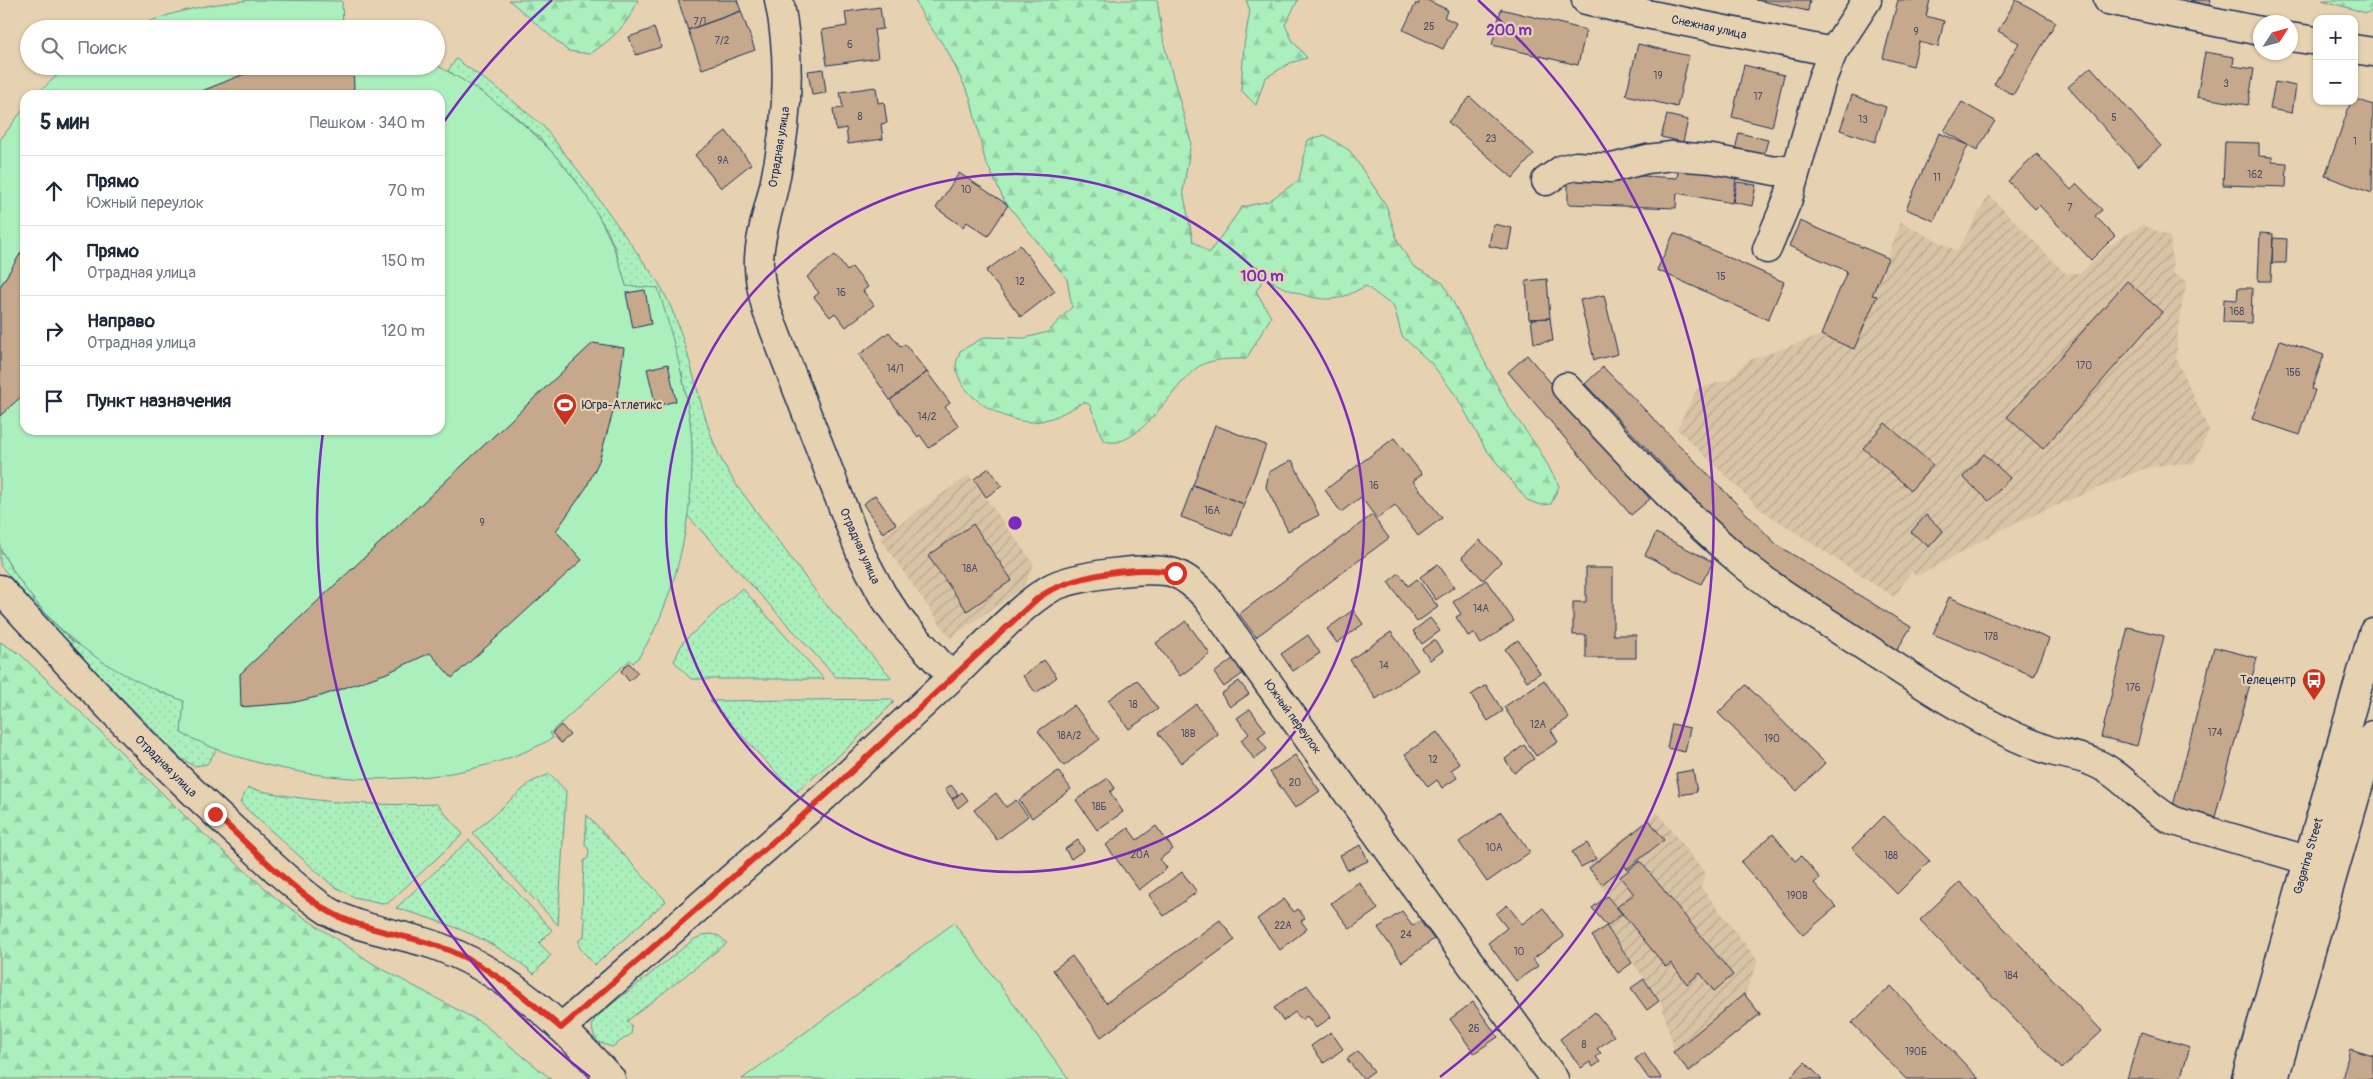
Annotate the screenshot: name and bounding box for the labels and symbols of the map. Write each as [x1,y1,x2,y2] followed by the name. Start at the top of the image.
[1670,12,1748,43] street label: Снежная улица
[2253,15,2298,60] north arrow
[694,16,706,28] house number: 7/1
[1423,21,1435,33] house number: 25
[1486,21,1532,40] text: 200 m
[1913,26,1919,38] house number: 9
[715,35,730,47] house number: 7/2
[847,39,853,51] house number: 6
[1653,70,1663,82] house number: 19
[2223,78,2229,90] house number: 3
[1753,91,1763,103] house number: 17
[766,105,793,189] street label: Отрадная улица
[857,111,863,123] house number: 8
[2111,112,2117,124] house number: 5
[1858,114,1868,126] house number: 13
[1486,133,1497,145] house number: 23
[2353,136,2357,148] house number: 1
[717,155,729,167] house number: 9А
[2247,169,2263,181] house number: 162
[1933,172,1941,184] house number: 11
[961,184,972,196] house number: 10
[2067,202,2073,214] house number: 7
[1241,267,1283,286] text: 100 m
[1716,271,1726,283] house number: 15
[1015,276,1025,288] house number: 12
[836,287,846,299] house number: 16
[2230,306,2244,318] house number: 168
[2076,360,2092,372] house number: 170
[886,363,904,375] house number: 14/1
[2285,367,2301,379] house number: 156
[552,392,578,426] sports icon: Югра-Атлетикс
[582,398,662,413] place label: Югра-Атлетикс
[918,411,937,423] house number: 14/2
[1369,480,1379,492] house number: 16
[1204,505,1221,517] house number: 16А
[836,506,883,587] street label: Отрадная улица
[1006,514,1024,532] centre of rings
[479,517,485,529] house number: 9
[1164,562,1187,585] route start
[962,563,978,575] house number: 18А
[1473,603,1490,615] house number: 14А
[1984,631,1998,643] house number: 178
[1379,660,1389,672] house number: 14
[2301,667,2327,701] bus stop icon: Телецентр
[2240,673,2296,688] place label: Телецентр
[1261,677,1324,757] street label: Южный переулок
[2125,682,2141,694] house number: 176
[1129,699,1137,711] house number: 18
[1530,719,1547,731] house number: 12А
[2208,727,2223,739] house number: 174
[1181,728,1196,740] house number: 18В
[1057,730,1082,742] house number: 18А/2
[131,732,200,801] street label: Отрадная улица
[1764,733,1780,745] house number: 190
[1428,754,1438,766] house number: 12
[1289,777,1301,789] house number: 20
[1092,801,1106,813] house number: 18Б
[204,803,227,826] route end
[2290,816,2327,896] street label: Gagarina Street
[1485,842,1503,854] house number: 10А
[1131,849,1150,861] house number: 20А
[1884,850,1898,862] house number: 188
[1786,890,1808,902] house number: 190В
[1274,920,1292,932] house number: 22А
[1400,929,1412,941] house number: 24
[1514,946,1525,958] house number: 10
[2004,970,2019,982] house number: 184
[1468,1023,1480,1035] house number: 26
[1581,1039,1587,1051] house number: 8
[1905,1046,1927,1058] house number: 190Б

